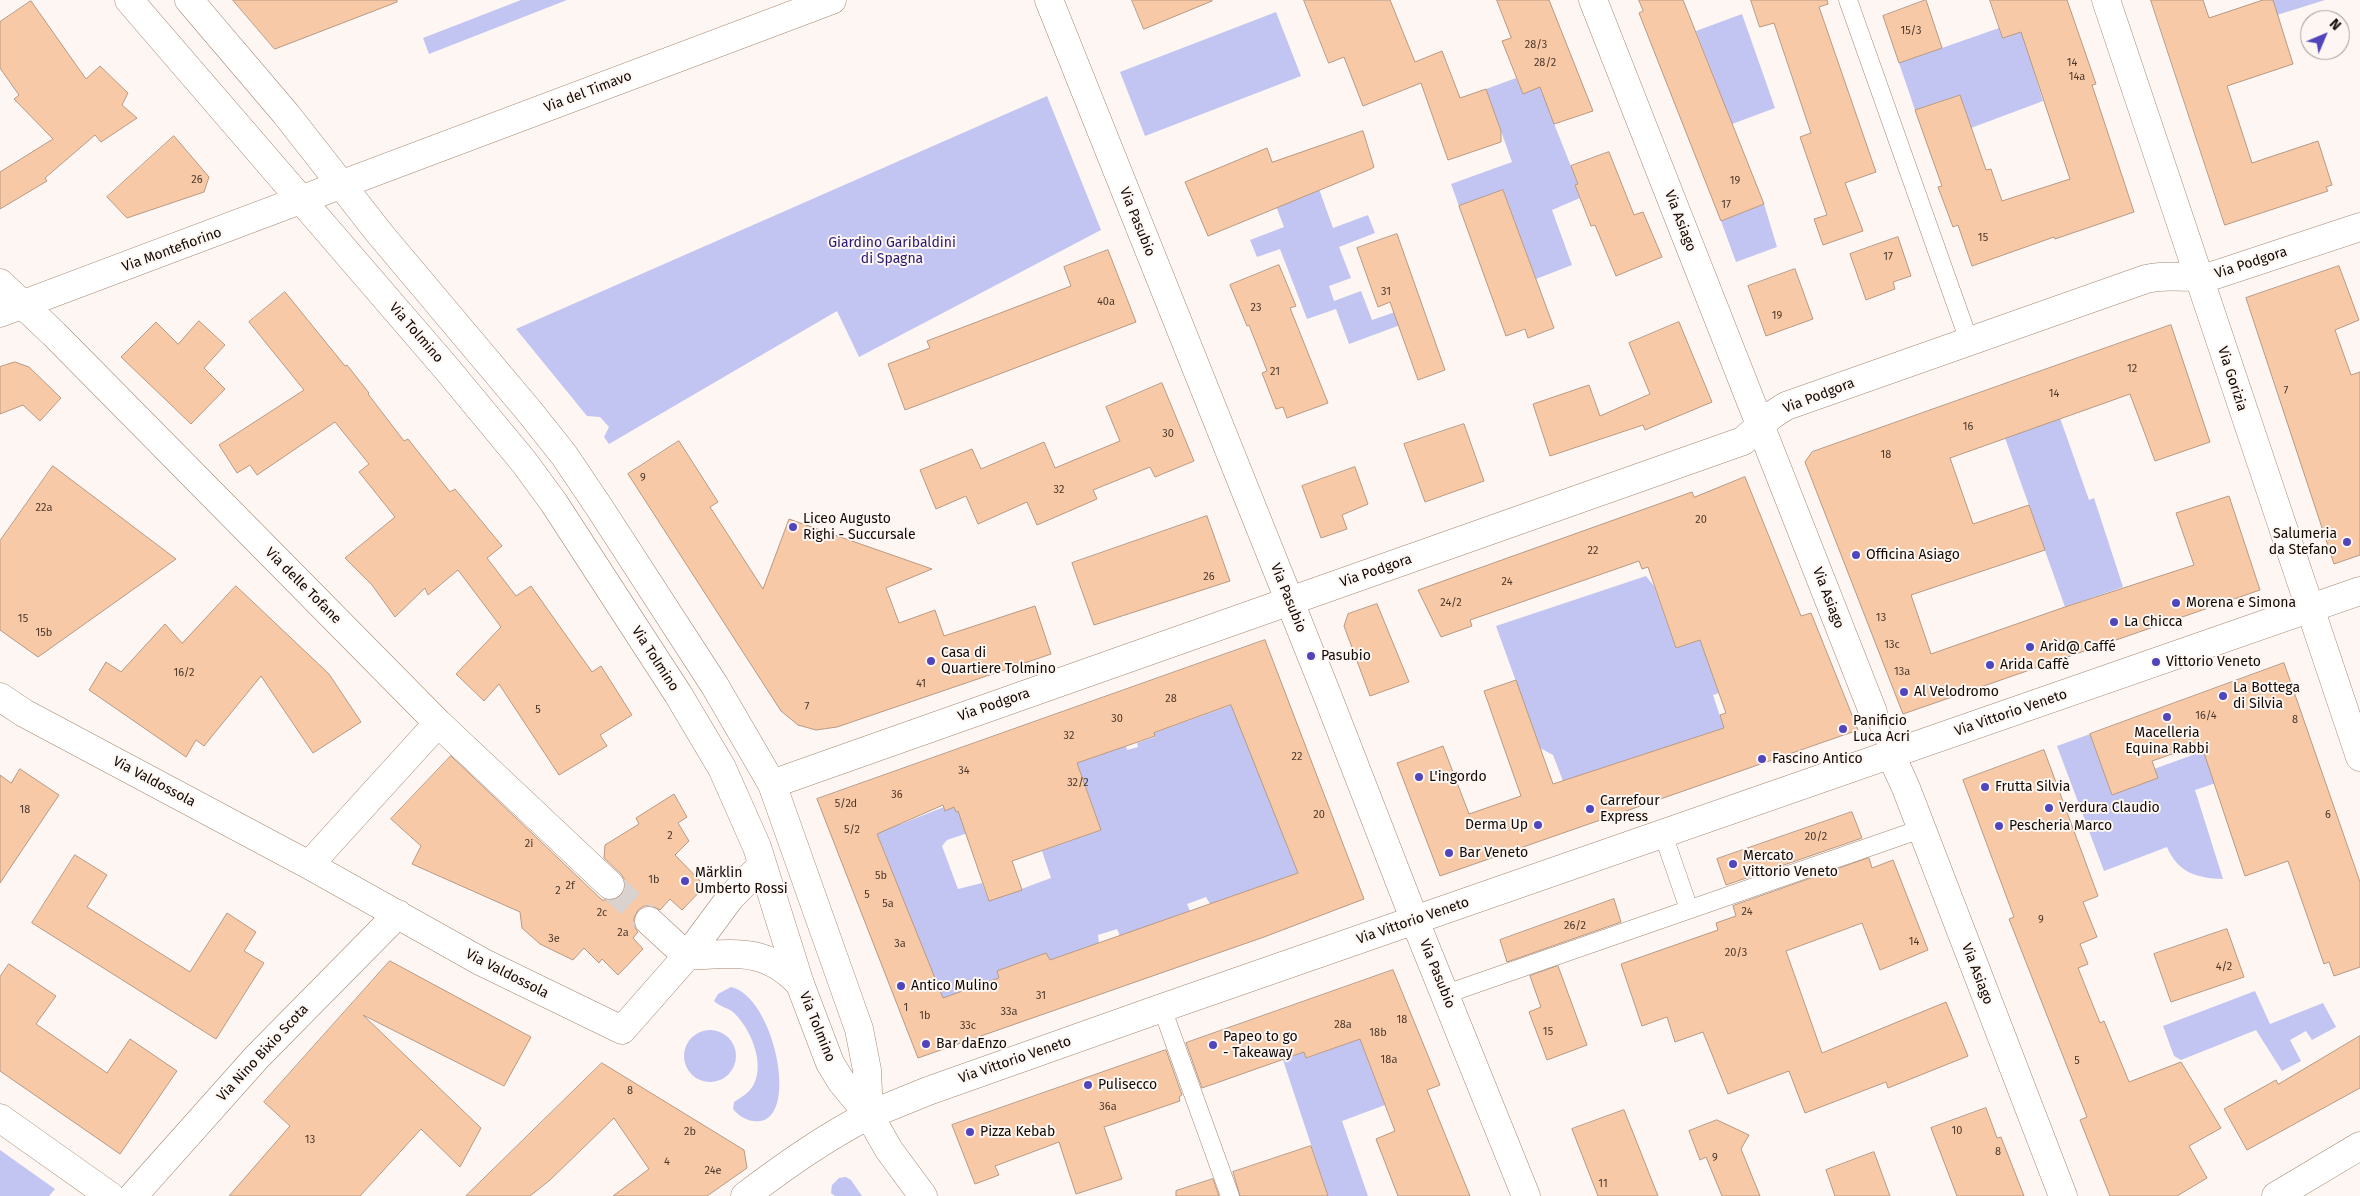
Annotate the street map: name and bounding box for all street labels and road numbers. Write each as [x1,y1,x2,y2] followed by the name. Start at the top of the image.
[542,68,634,116] street label: Via del Timavo
[1116,185,1158,259] street label: Via Pasubio
[1661,188,1699,254] street label: Via Asiago
[120,224,224,276] street label: Via Montefiorino
[2213,243,2289,283] street label: Via Podgora
[385,300,447,366] street label: Via Tolmino
[2214,344,2250,414] street label: Via Gorizia
[1781,375,1857,417] street label: Via Podgora
[261,544,345,628] street label: Via delle Tofane
[1338,551,1414,591] street label: Via Podgora
[1267,561,1309,635] street label: Via Pasubio
[1809,565,1847,631] street label: Via Asiago
[628,623,682,695] street label: Via Tolmino
[956,685,1032,725] street label: Via Podgora
[1952,686,2070,740] street label: Via Vittorio Veneto
[110,753,198,811] street label: Via Valdossola
[1354,894,1472,948] street label: Via Vittorio Veneto
[1416,937,1458,1011] street label: Via Pasubio
[1958,941,1996,1007] street label: Via Asiago
[463,946,551,1002] street label: Via Valdossola
[795,989,839,1065] street label: Via Tolmino
[214,1001,312,1105] street label: Via Nino Bixio Scota
[956,1033,1074,1087] street label: Via Vittorio Veneto

